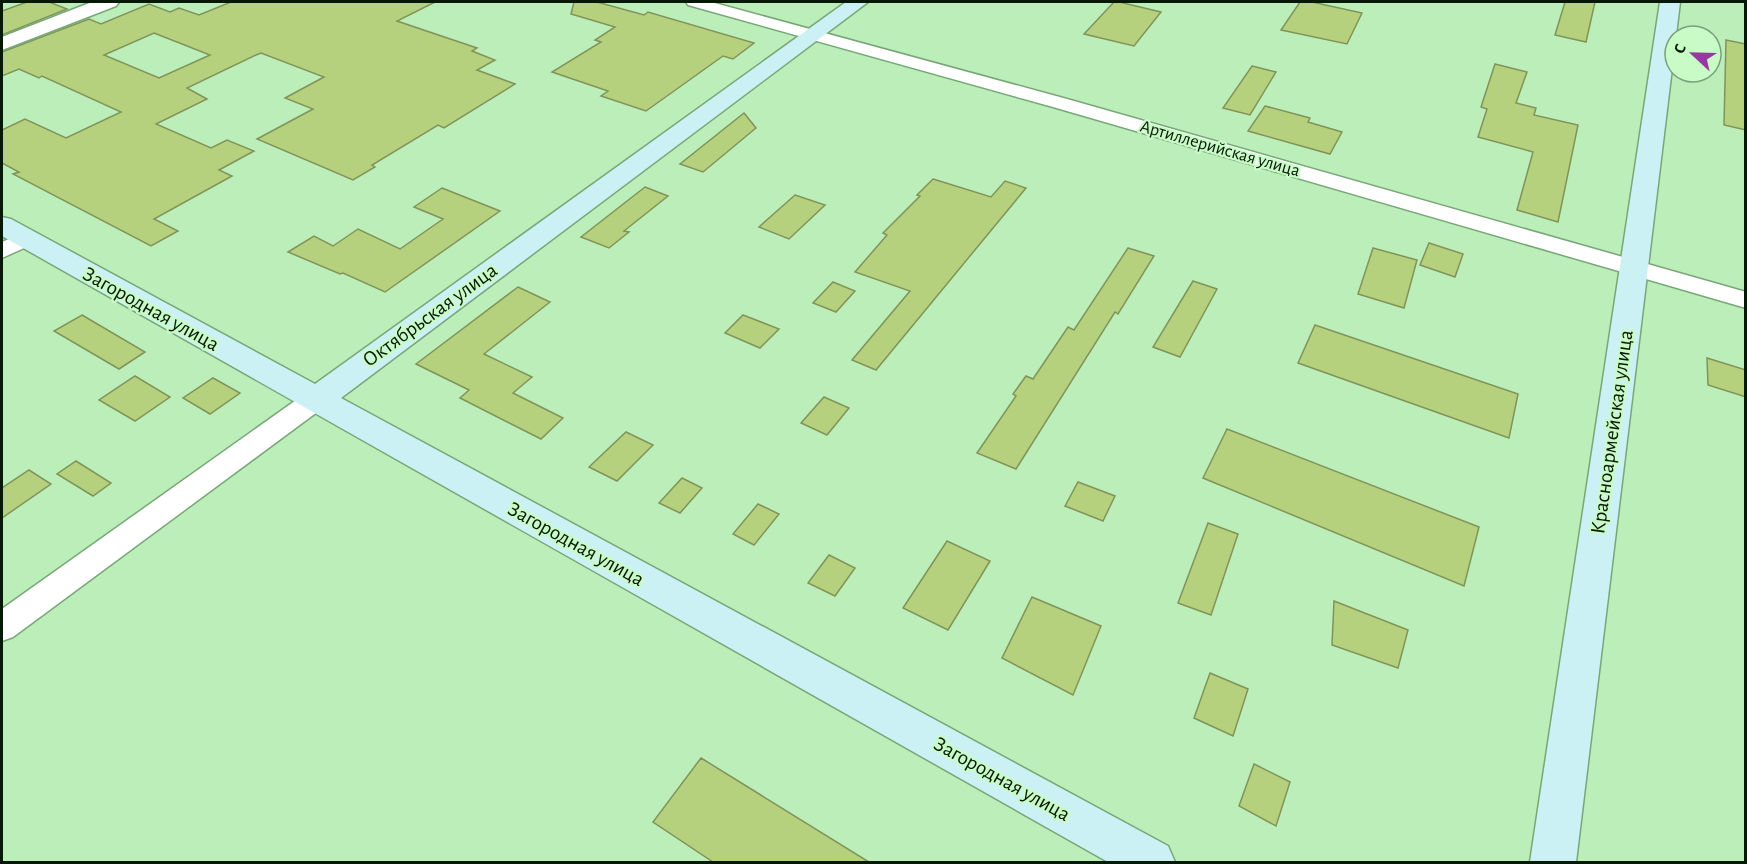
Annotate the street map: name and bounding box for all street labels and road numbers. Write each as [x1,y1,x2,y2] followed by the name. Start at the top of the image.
[1138,118,1302,180] street label: Артиллерийская улица
[359,259,501,371] street label: Октябрьская улица
[79,263,223,355] street label: Загородная улица
[1587,328,1637,535] street label: Красноармейская улица
[504,498,648,590] street label: Загородная улица
[930,733,1074,825] street label: Загородная улица

